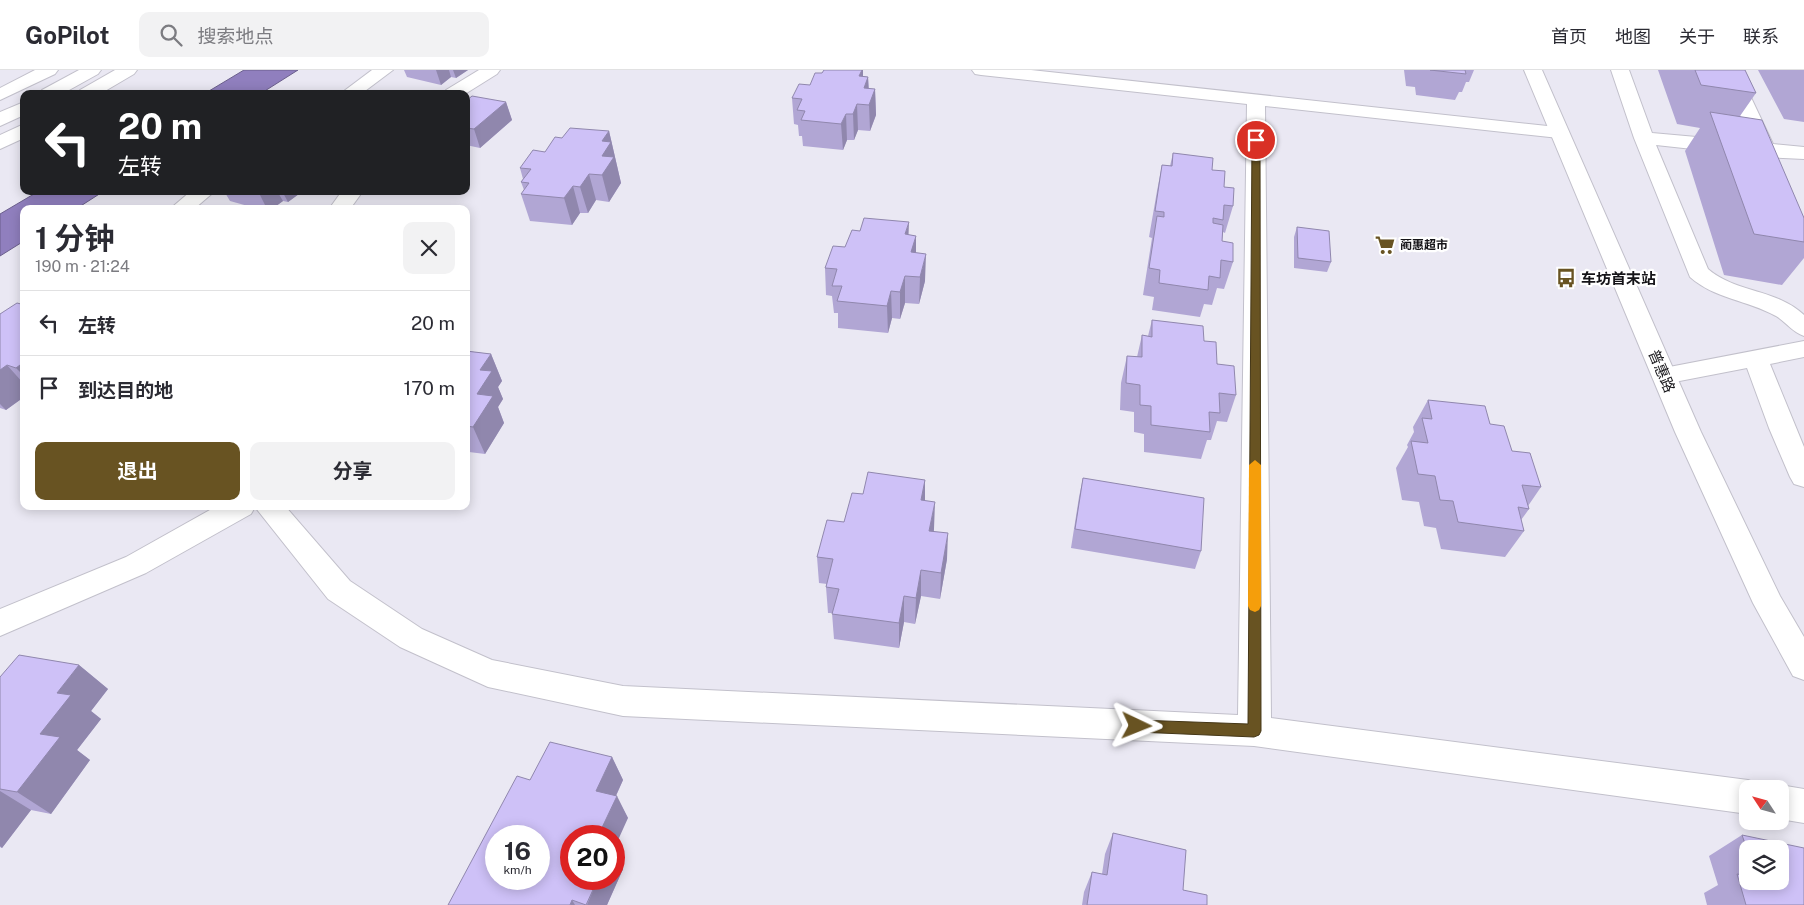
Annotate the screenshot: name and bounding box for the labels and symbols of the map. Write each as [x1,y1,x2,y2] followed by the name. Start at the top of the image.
[1235,119,1277,161] pin
[1374,234,1396,256] supermarket icon: 蔺惠超市
[1400,238,1448,252] place label: 蔺惠超市
[1555,267,1577,289] bus stop icon: 车坊首末站
[1581,270,1656,287] place label: 车坊首末站
[1645,347,1679,395] street label: 普惠路
[1110,699,1162,751] position arrow
[1739,780,1789,830] north arrow
[560,825,625,890] speed limit sign: 20

